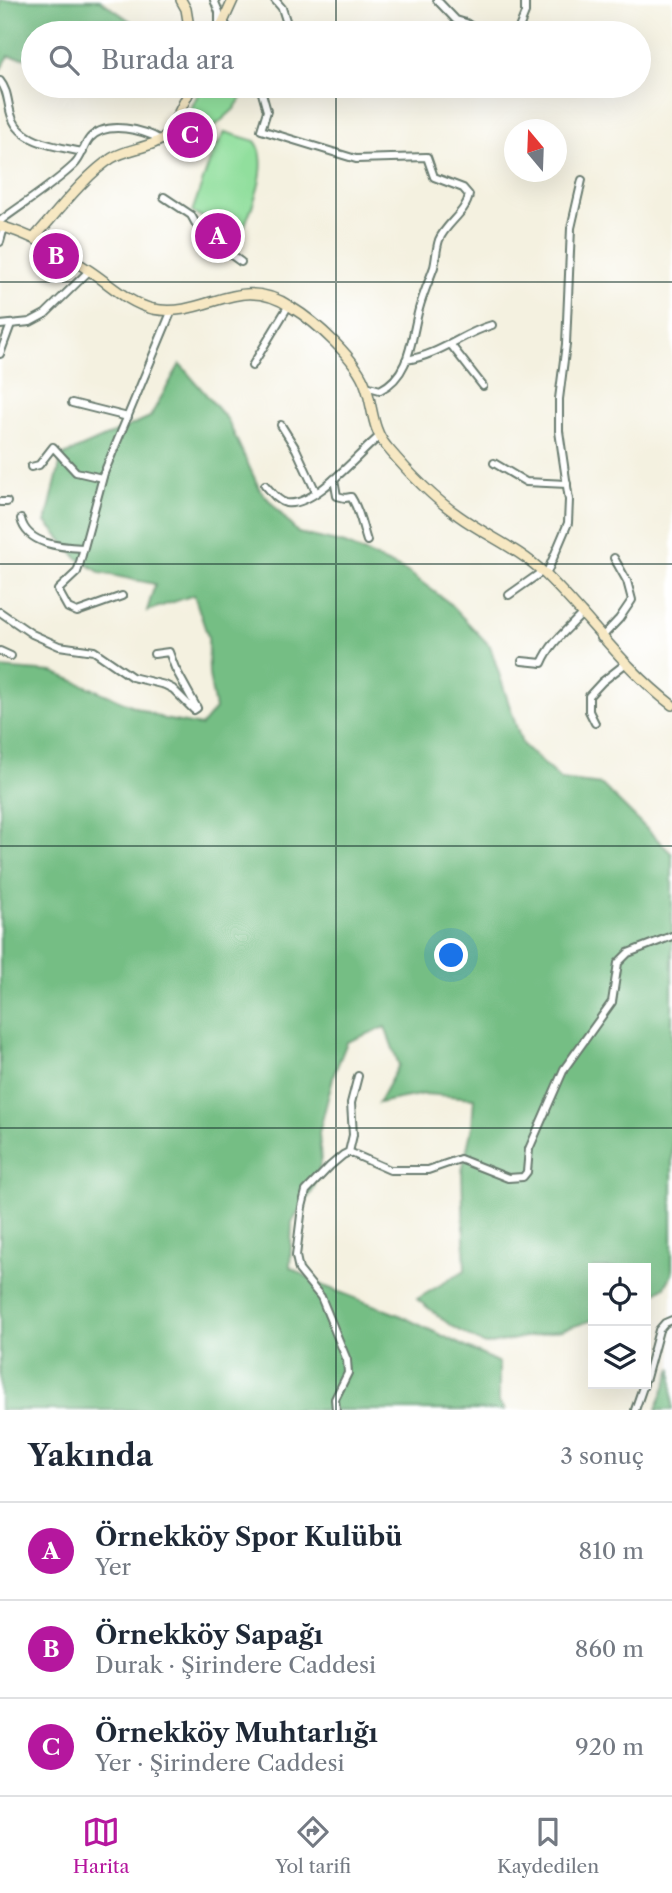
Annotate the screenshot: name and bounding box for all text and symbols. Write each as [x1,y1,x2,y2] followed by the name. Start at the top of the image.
[21,21,651,98] search box
[45,41,83,79] icon: search
[101,44,234,76] text: Burada ara
[167,109,213,161] pin: C
[504,119,567,182] north arrow
[195,210,241,262] pin: A
[33,230,79,282] pin: B
[434,938,468,972] your location
[588,1263,651,1389] map controls
[588,1263,651,1326] button: locate
[588,1326,651,1389] button: layers
[28,1437,153,1474] text: Yakında
[560,1442,644,1470] text: 3 sonuç
[95,1521,402,1553] text: Örnekköy Spor Kulübü
[42,1537,60,1565] text: A
[579,1537,644,1565] text: 810 m
[95,1553,131,1581] text: Yer
[95,1619,323,1651] text: Örnekköy Sapağı
[42,1635,60,1663] text: B
[575,1635,644,1663] text: 860 m
[95,1651,376,1679] text: Durak · Şirindere Caddesi
[95,1717,378,1749] text: Örnekköy Muhtarlığı
[42,1733,60,1761] text: C
[575,1733,644,1761] text: 920 m
[95,1749,344,1777] text: Yer · Şirindere Caddesi
[73,1813,130,1878] tab: Harita
[275,1813,351,1878] tab: Yol tarifi
[497,1813,599,1878] tab: Kaydedilen

